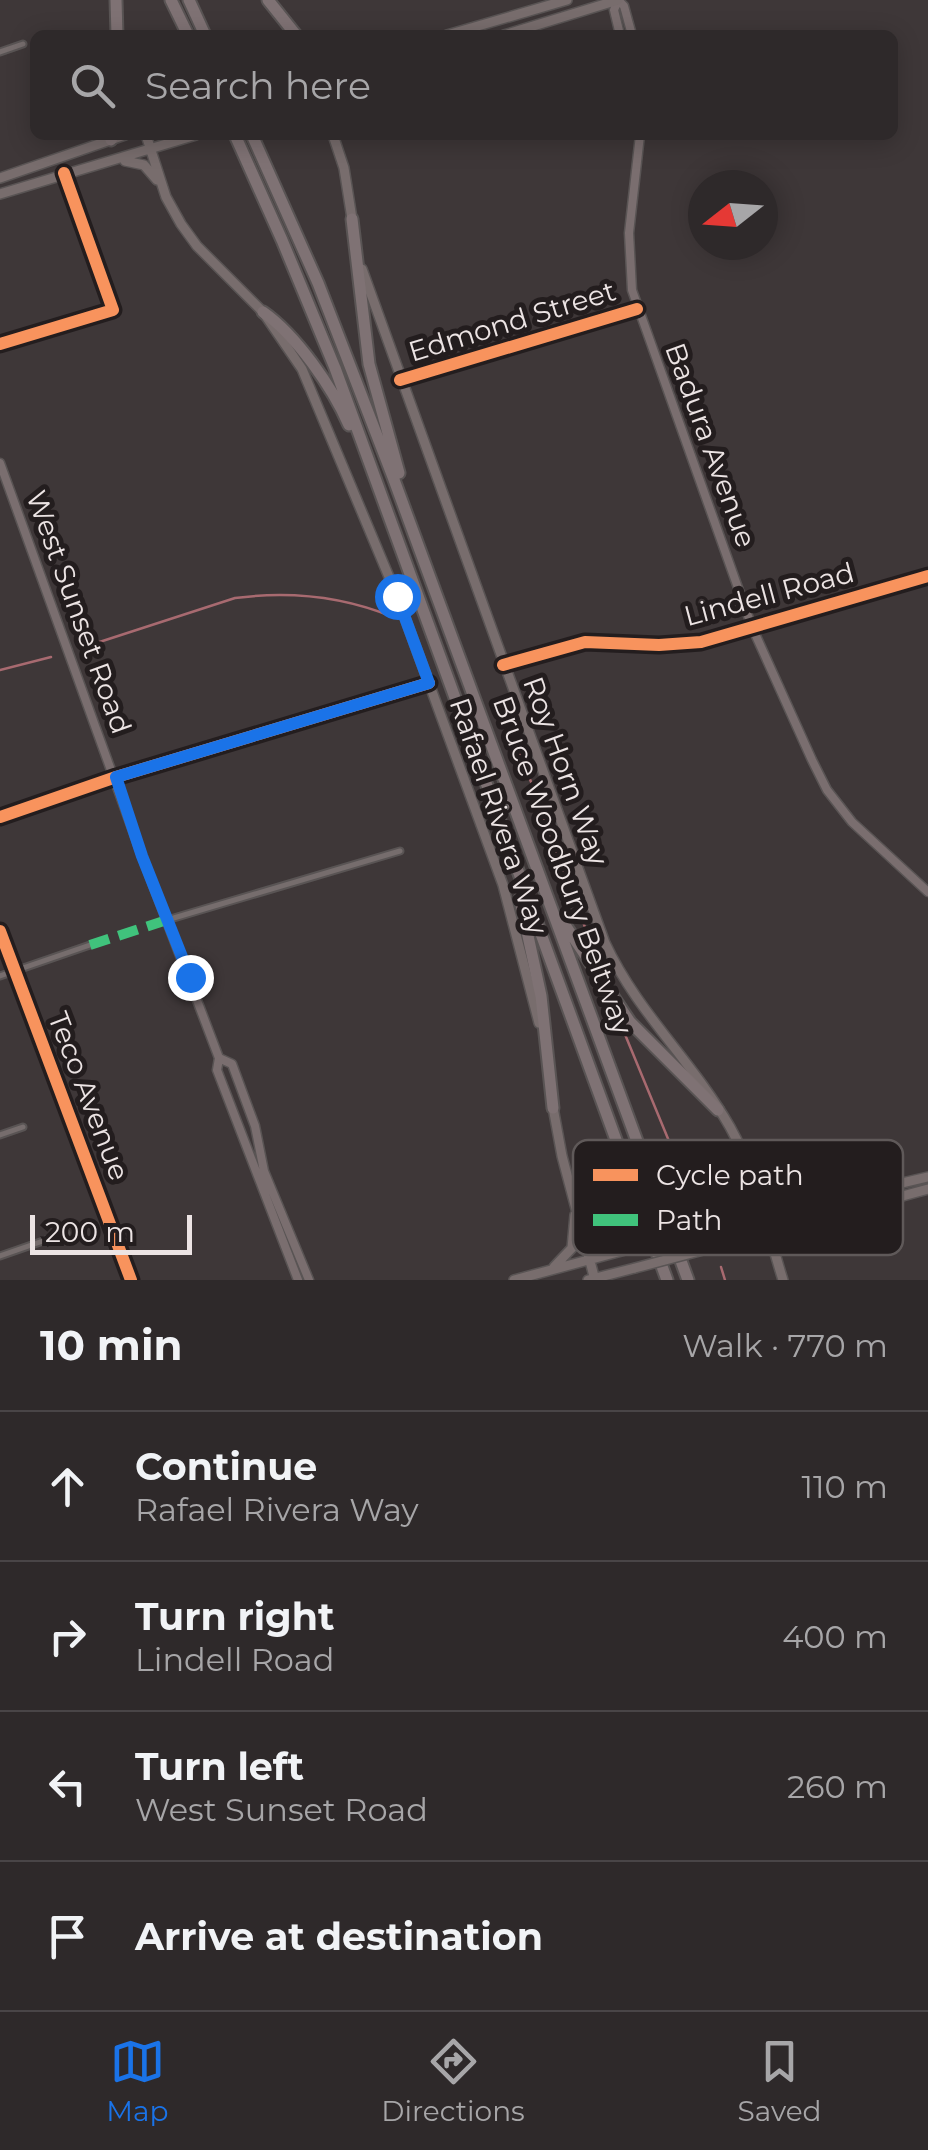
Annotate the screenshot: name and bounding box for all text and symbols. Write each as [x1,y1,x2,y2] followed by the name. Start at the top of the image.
[30,30,898,140] search box
[65,58,120,113] icon: search
[145,62,371,109] text: Search here
[688,170,778,260] north arrow
[404,273,620,369] street label: Edmond Street
[658,338,764,552] street label: Badura Avenue
[19,486,139,738] street label: West Sunset Road
[680,555,858,633] street label: Lindell Road
[375,574,421,620] route start
[516,672,616,871] street label: Roy Horn Way
[486,691,640,1040] street label: Bruce Woodbury Beltway
[443,693,556,940] street label: Rafael Rivera Way
[168,955,214,1001] route end
[41,1007,137,1185] street label: Teco Avenue
[573,1140,903,1255] legend
[656,1158,804,1192] text: Cycle path
[656,1203,723,1237] text: Path
[30,1210,192,1254] scale bar
[45,1215,135,1249] text: 200 m
[40,1319,183,1371] text: 10 min
[682,1326,888,1365] text: Walk · 770 m
[135,1443,317,1490] text: Continue
[40,1459,95,1514] icon: ahead
[801,1467,888,1506] text: 110 m
[135,1490,419,1529] text: Rafael Rivera Way
[135,1593,334,1640] text: Turn right
[40,1609,95,1664] icon: right
[782,1617,888,1656] text: 400 m
[135,1640,334,1679] text: Lindell Road
[135,1743,304,1790] text: Turn left
[40,1759,95,1814] icon: left
[787,1767,888,1806] text: 260 m
[135,1790,428,1829] text: West Sunset Road
[40,1909,95,1964] icon: arrive
[135,1913,543,1960] text: Arrive at destination
[106,2034,169,2128] tab: Map
[381,2034,525,2128] tab: Directions
[737,2034,822,2128] tab: Saved

